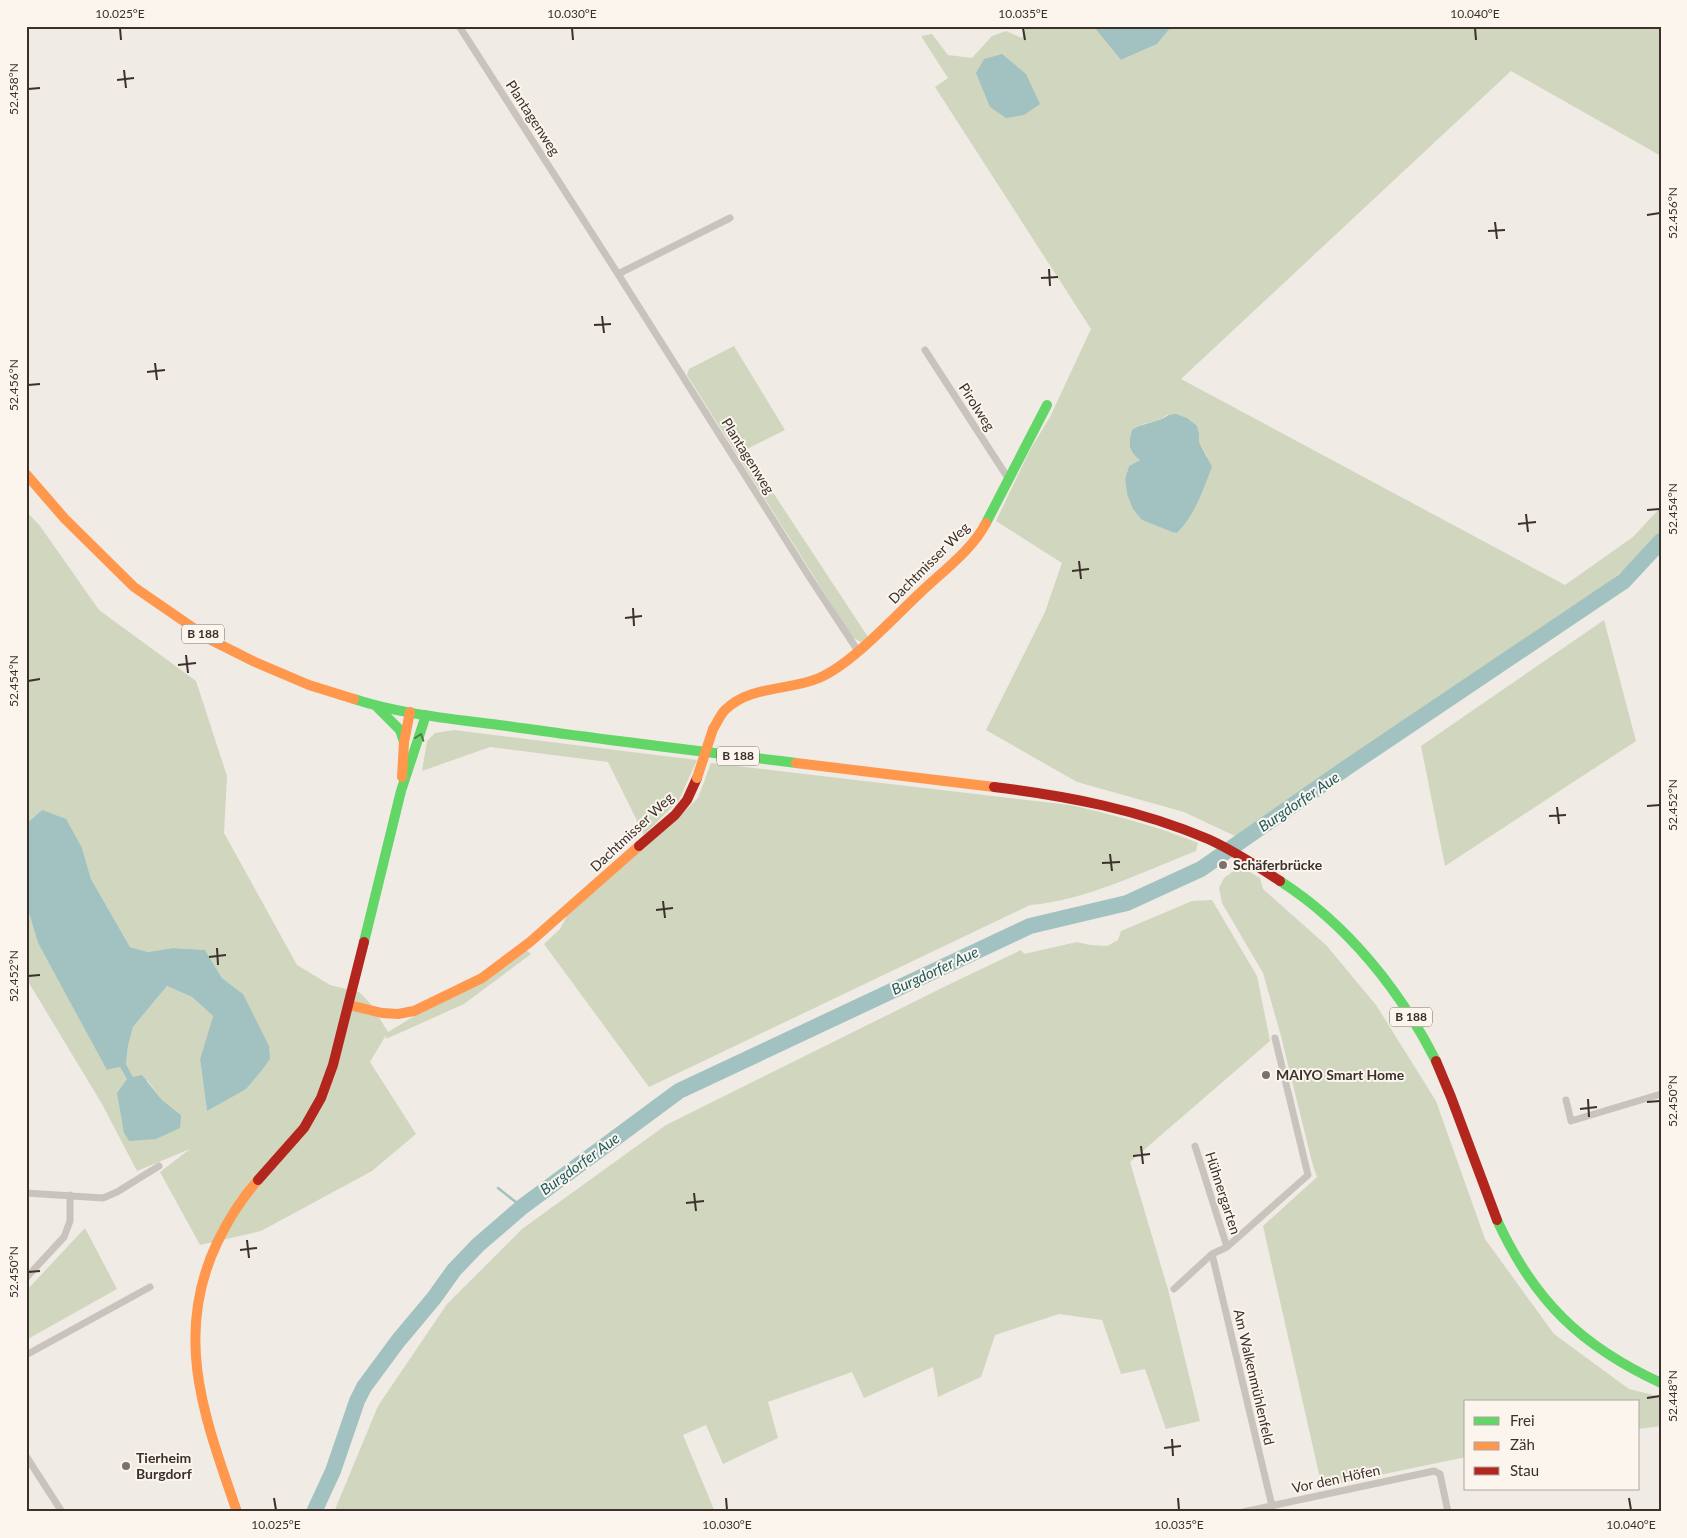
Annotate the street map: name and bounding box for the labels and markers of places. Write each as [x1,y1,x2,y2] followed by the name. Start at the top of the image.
[1233,856,1323,873] place label: Schäferbrücke
[1217,859,1229,871] marker: Schäferbrücke
[1276,1066,1405,1083] place label: MAIYO Smart Home
[1260,1069,1272,1081] marker: MAIYO Smart Home
[136,1449,192,1482] place label: Tierheim Burgdorf
[120,1460,132,1472] marker: Tierheim Burgdorf

